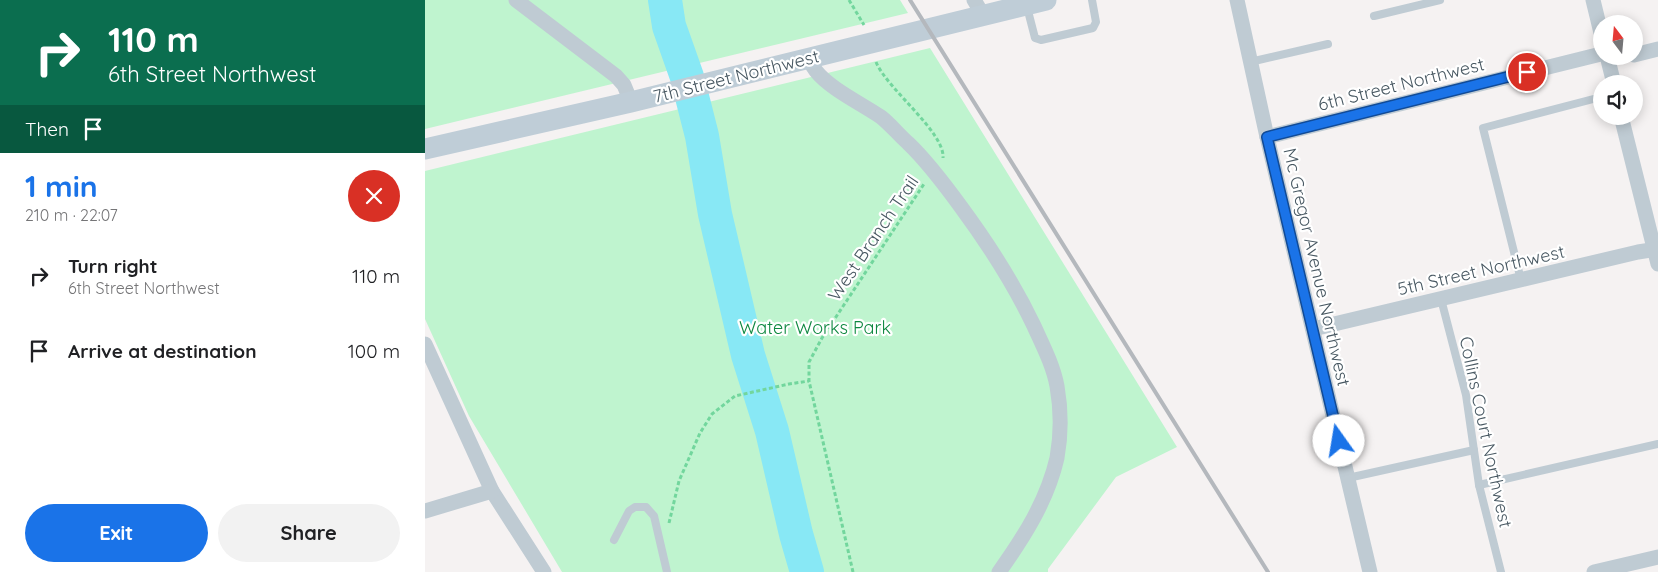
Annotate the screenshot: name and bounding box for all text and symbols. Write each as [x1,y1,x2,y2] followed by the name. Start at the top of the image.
[1593,15,1643,65] north arrow
[1593,15,1643,125] map controls
[108,17,199,61] text: 110 m
[25,20,90,85] icon: right
[651,44,821,108] street label: 7th Street Northwest
[1506,51,1548,93] pin
[1315,52,1487,116] street label: 6th Street Northwest
[1513,58,1541,86] icon: arrive
[108,60,316,88] text: 6th Street Northwest
[1593,75,1643,125] button: sound
[79,115,107,143] icon: arrive
[25,117,69,141] text: Then
[1278,146,1356,388] street label: Mc Gregor Avenue Northwest
[25,167,98,205] text: 1 min
[348,170,400,222] button: close
[823,171,923,305] street label: West Branch Trail
[25,205,118,225] text: 210 m · 22:07
[1395,240,1567,300] street label: 5th Street Northwest
[68,254,157,278] text: Turn right
[25,262,53,290] icon: right
[352,264,400,288] text: 110 m
[68,278,220,298] text: 6th Street Northwest
[739,316,891,339] park label: Water Works Park
[1454,334,1518,530] street label: Collins Court Northwest
[25,337,53,365] icon: arrive
[68,339,257,363] text: Arrive at destination
[348,339,400,363] text: 100 m
[1312,414,1364,466] position arrow
[25,504,208,562] button: Exit
[218,504,400,562] button: Share

